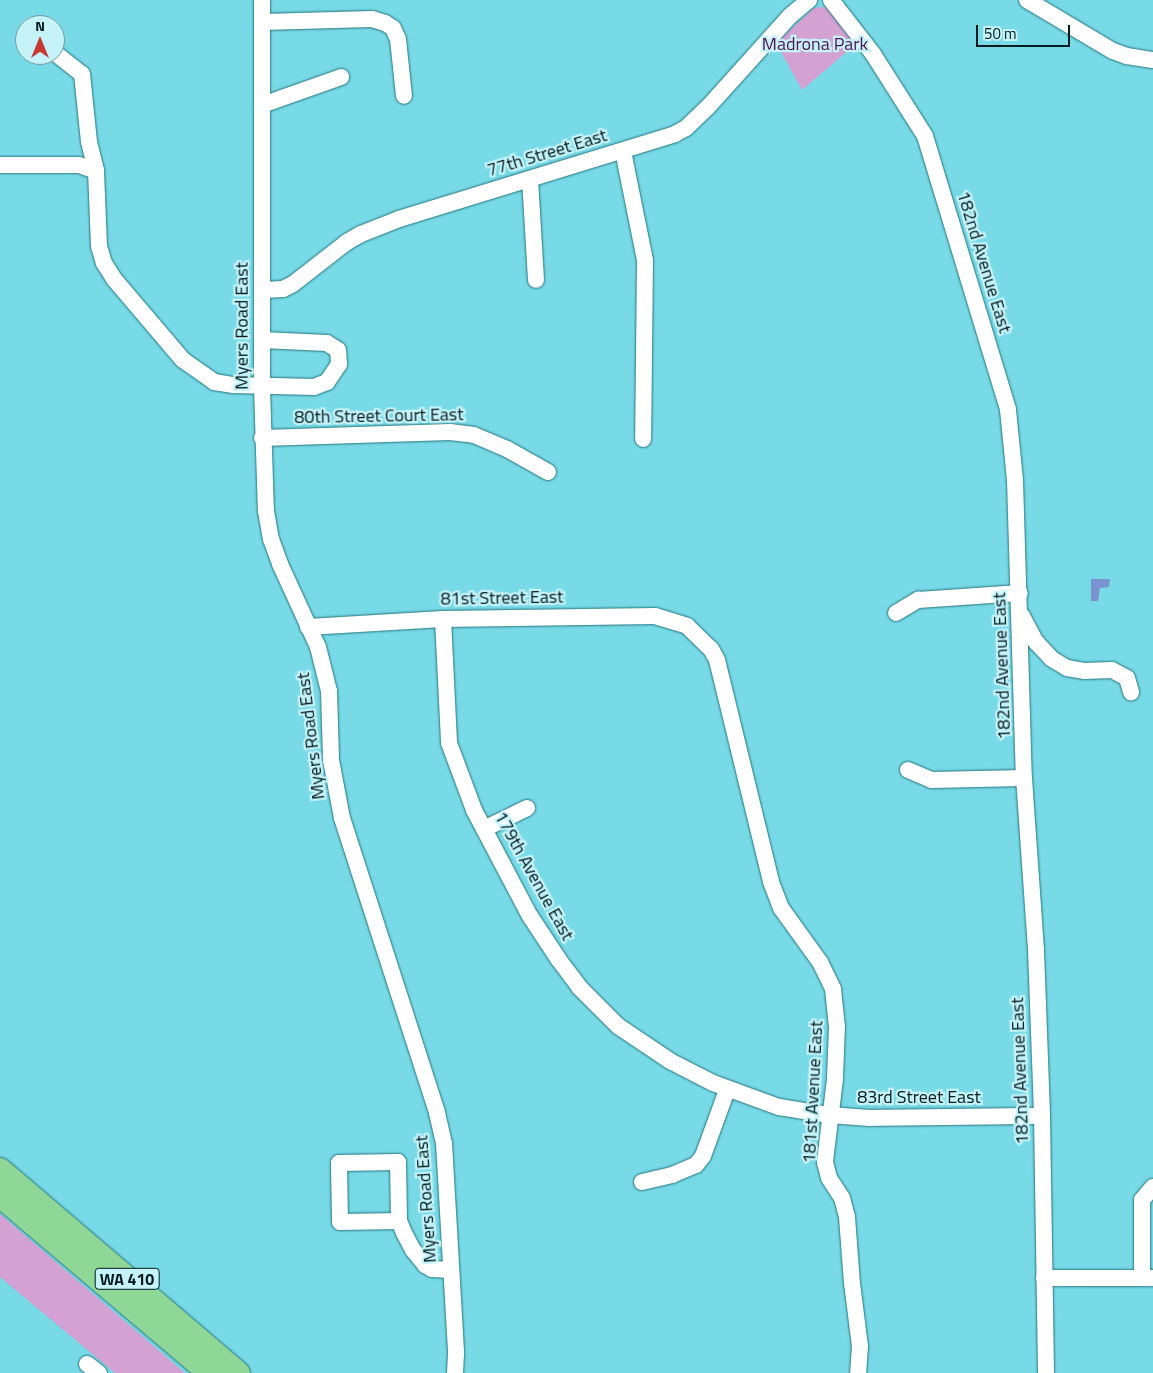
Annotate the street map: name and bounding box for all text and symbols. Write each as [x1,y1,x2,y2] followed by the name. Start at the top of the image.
[15,15,65,65] north arrow
[35,15,45,36] text: N
[978,15,1072,47] scale bar
[984,22,1017,45] text: 50 m
[762,33,868,55] park label: Madrona Park
[484,125,610,181] street label: 77th Street East
[952,188,1016,336] street label: 182nd Avenue East
[231,262,253,390] street label: Myers Road East
[294,404,464,428] street label: 80th Street Court East
[440,586,564,610] street label: 81st Street East
[989,592,1015,740] street label: 182nd Avenue East
[292,671,330,801] street label: Myers Road East
[490,808,578,944] street label: 179th Avenue East
[1007,997,1033,1145] street label: 182nd Avenue East
[798,1020,828,1164] street label: 181st Avenue East
[857,1086,981,1108] street label: 83rd Street East
[411,1134,441,1264] street label: Myers Road East
[94,1266,160,1292] road number: WA 410

